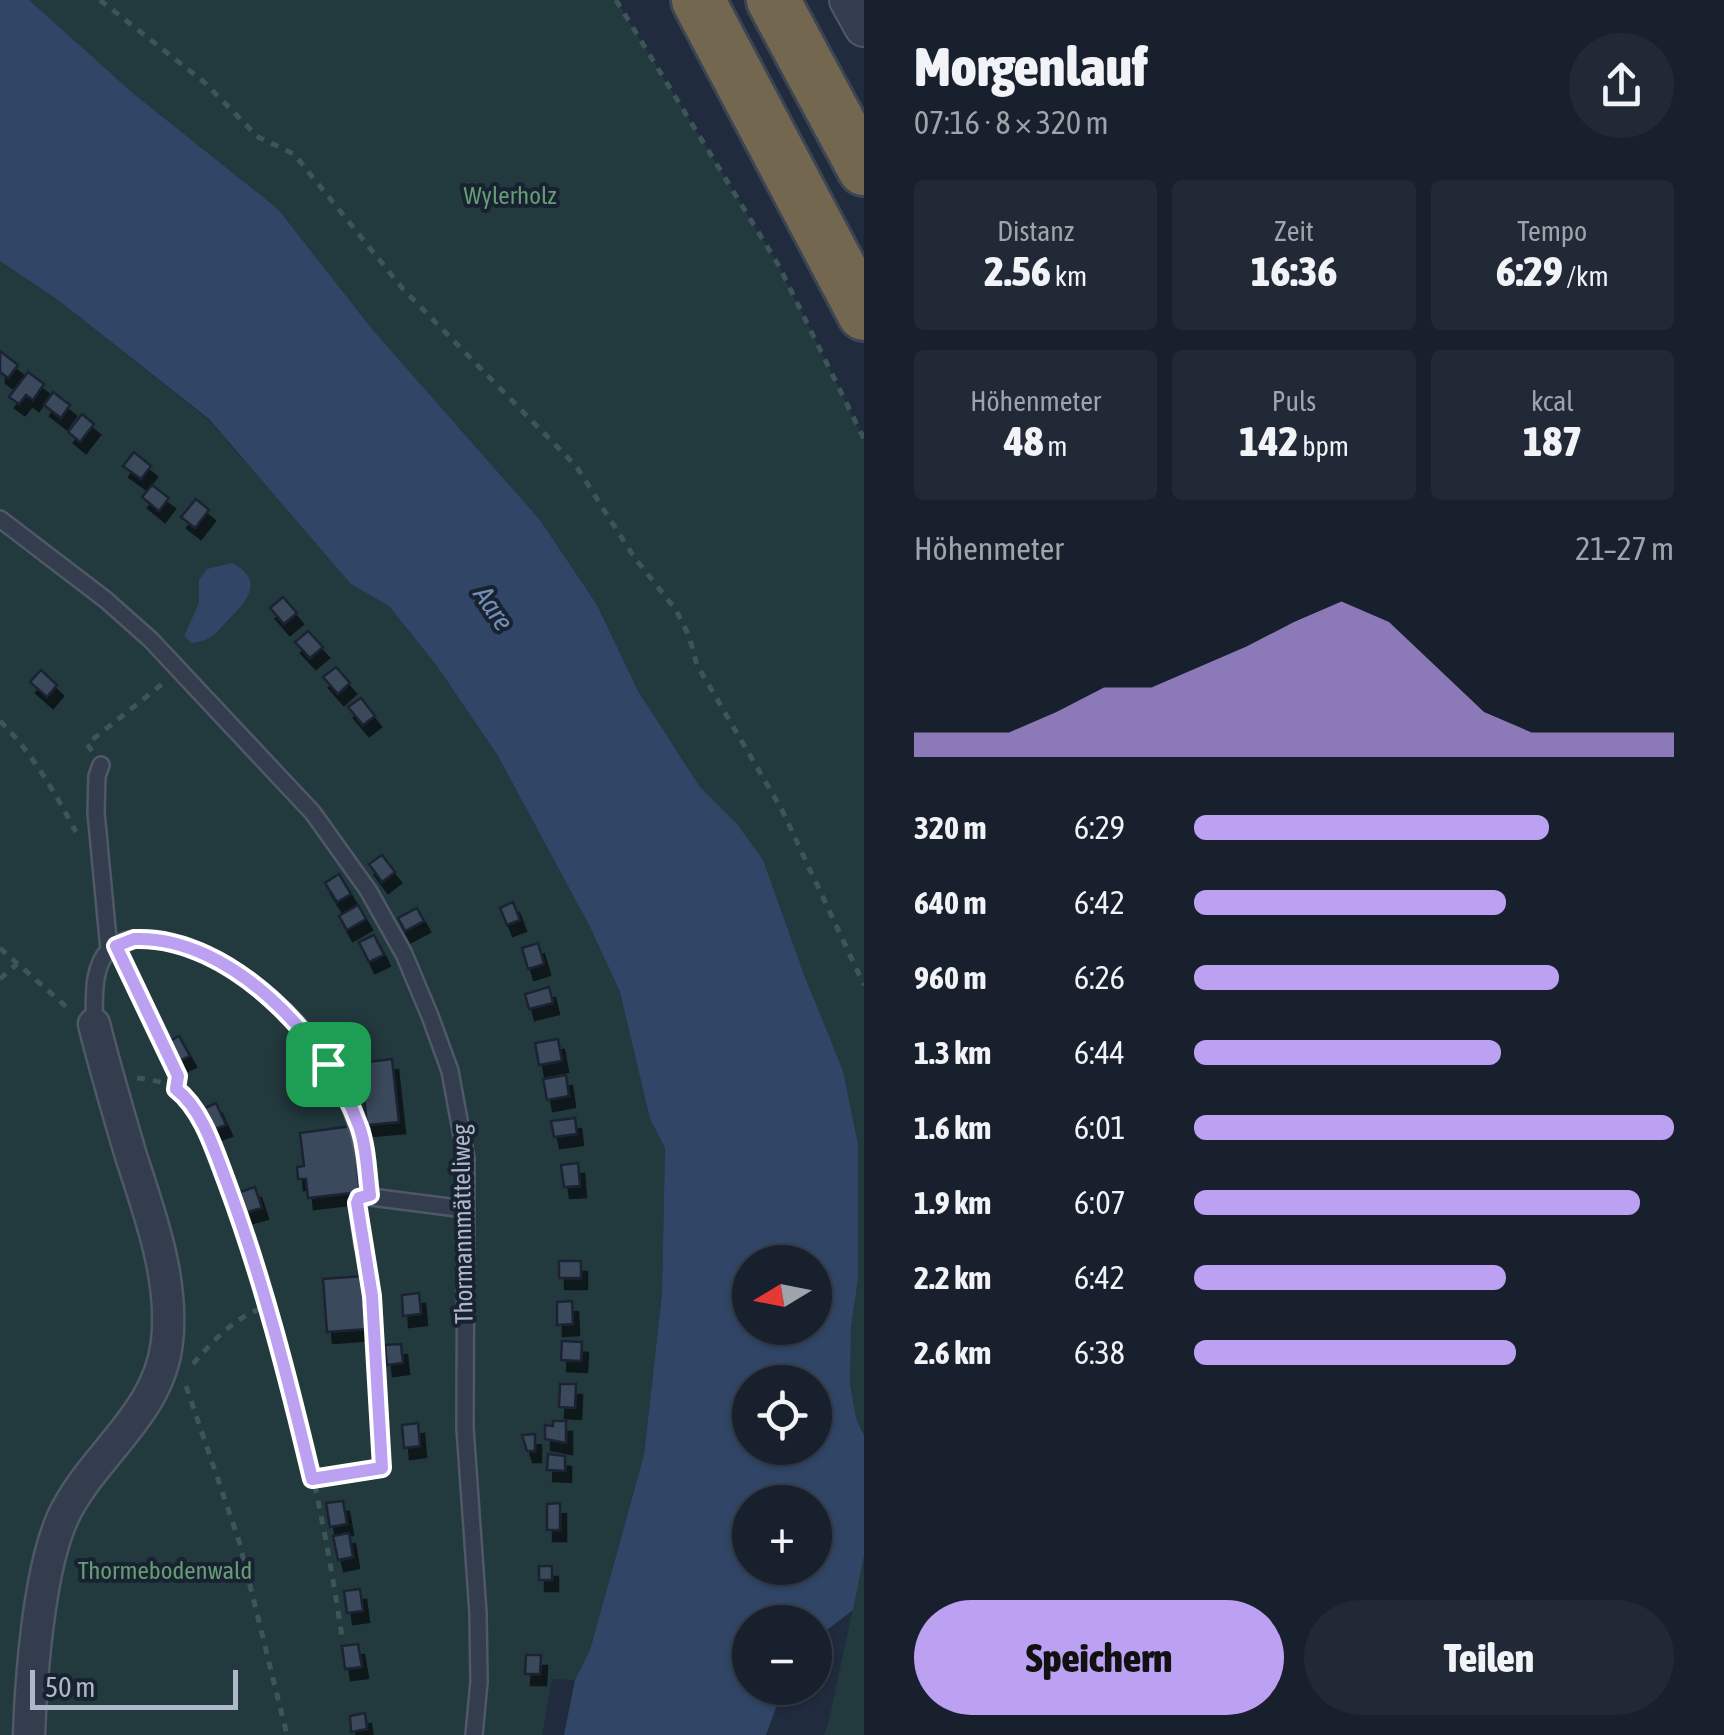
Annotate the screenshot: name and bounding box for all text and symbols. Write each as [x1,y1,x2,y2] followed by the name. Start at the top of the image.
[1569,33,1674,138] button: share
[914,35,1147,98] text: Morgenlauf
[914,104,1108,141] text: 07:16 · 8 × 320 m
[463,181,557,209] park label: Wylerholz
[997,215,1074,247] text: Distanz
[1274,215,1314,247] text: Zeit
[1517,215,1587,247] text: Tempo
[984,247,1051,295] text: 2.56
[1251,247,1337,295] text: 16:36
[1496,247,1563,295] text: 6:29
[1051,260,1087,292] text: km
[1563,260,1609,292] text: /km
[970,385,1101,417] text: Höhenmeter
[1272,385,1316,417] text: Puls
[1531,385,1574,417] text: kcal
[1004,417,1043,465] text: 48
[1239,417,1298,465] text: 142
[1523,417,1582,465] text: 187
[1043,430,1067,462] text: m
[1298,430,1349,462] text: bpm
[914,530,1064,567] text: Höhenmeter
[1575,530,1674,567] text: 21–27 m
[467,579,520,636] water label: Aare
[914,809,987,846] text: 320 m
[1074,809,1125,846] text: 6:29
[914,884,987,921] text: 640 m
[1074,884,1125,921] text: 6:42
[914,959,987,996] text: 960 m
[1074,959,1125,996] text: 6:26
[286,1022,371,1107] pin
[914,1034,991,1071] text: 1.3 km
[1074,1034,1125,1071] text: 6:44
[301,1037,356,1092] icon: arrive
[914,1109,991,1146] text: 1.6 km
[1074,1109,1125,1146] text: 6:01
[446,1124,478,1324] street label: Thormannmätteliweg
[914,1184,991,1221] text: 1.9 km
[1074,1184,1125,1221] text: 6:07
[732,1245,832,1345] north arrow
[732,1245,832,1705] map controls
[914,1259,991,1296] text: 2.2 km
[1074,1259,1125,1296] text: 6:42
[914,1334,991,1371] text: 2.6 km
[1074,1334,1125,1371] text: 6:38
[732,1365,832,1465] button: locate
[732,1485,832,1585] button: +
[78,1556,252,1584] park label: Thormebodenwald
[914,1600,1284,1715] button: Speichern
[1304,1600,1674,1715] button: Teilen
[732,1605,832,1705] button: −
[30,1665,238,1710] scale bar
[45,1671,95,1703] text: 50 m

